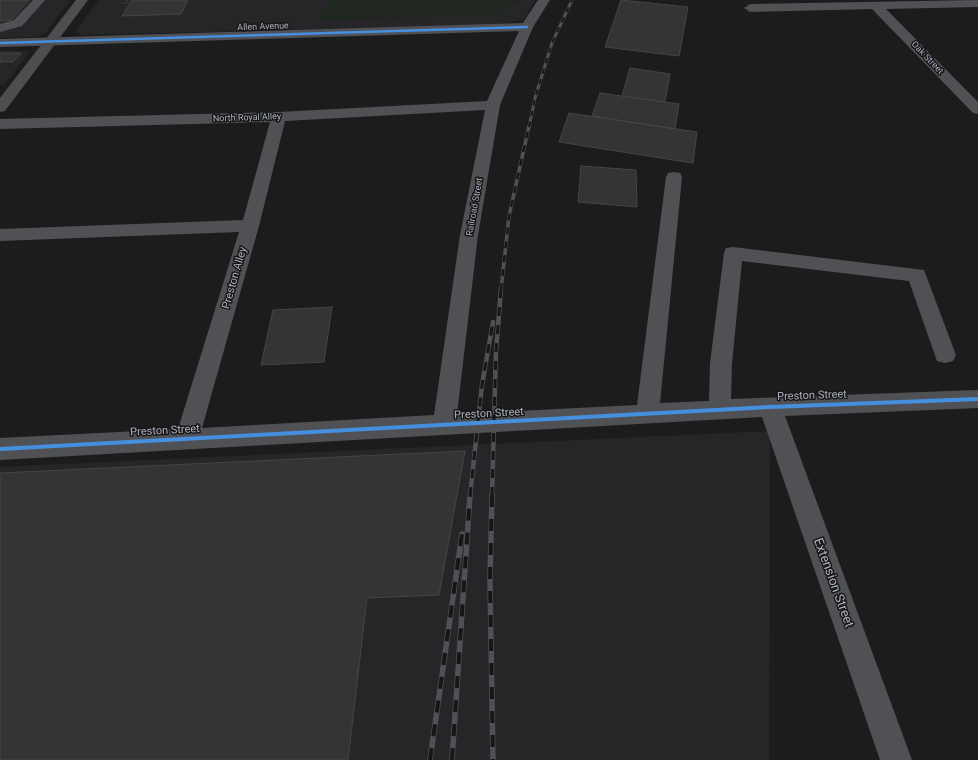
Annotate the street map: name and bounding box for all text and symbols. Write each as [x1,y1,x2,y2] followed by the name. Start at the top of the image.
[237,21,289,33] street label: Allen Avenue
[909,39,945,77] street label: Oak Street
[213,111,281,125] street label: North Royal Alley
[465,177,485,237] street label: Railroad Street
[220,245,250,311] street label: Preston Alley
[777,388,847,404] street label: Preston Street
[454,406,524,422] street label: Preston Street
[130,423,200,439] street label: Preston Street
[810,536,856,630] street label: Extension Street

